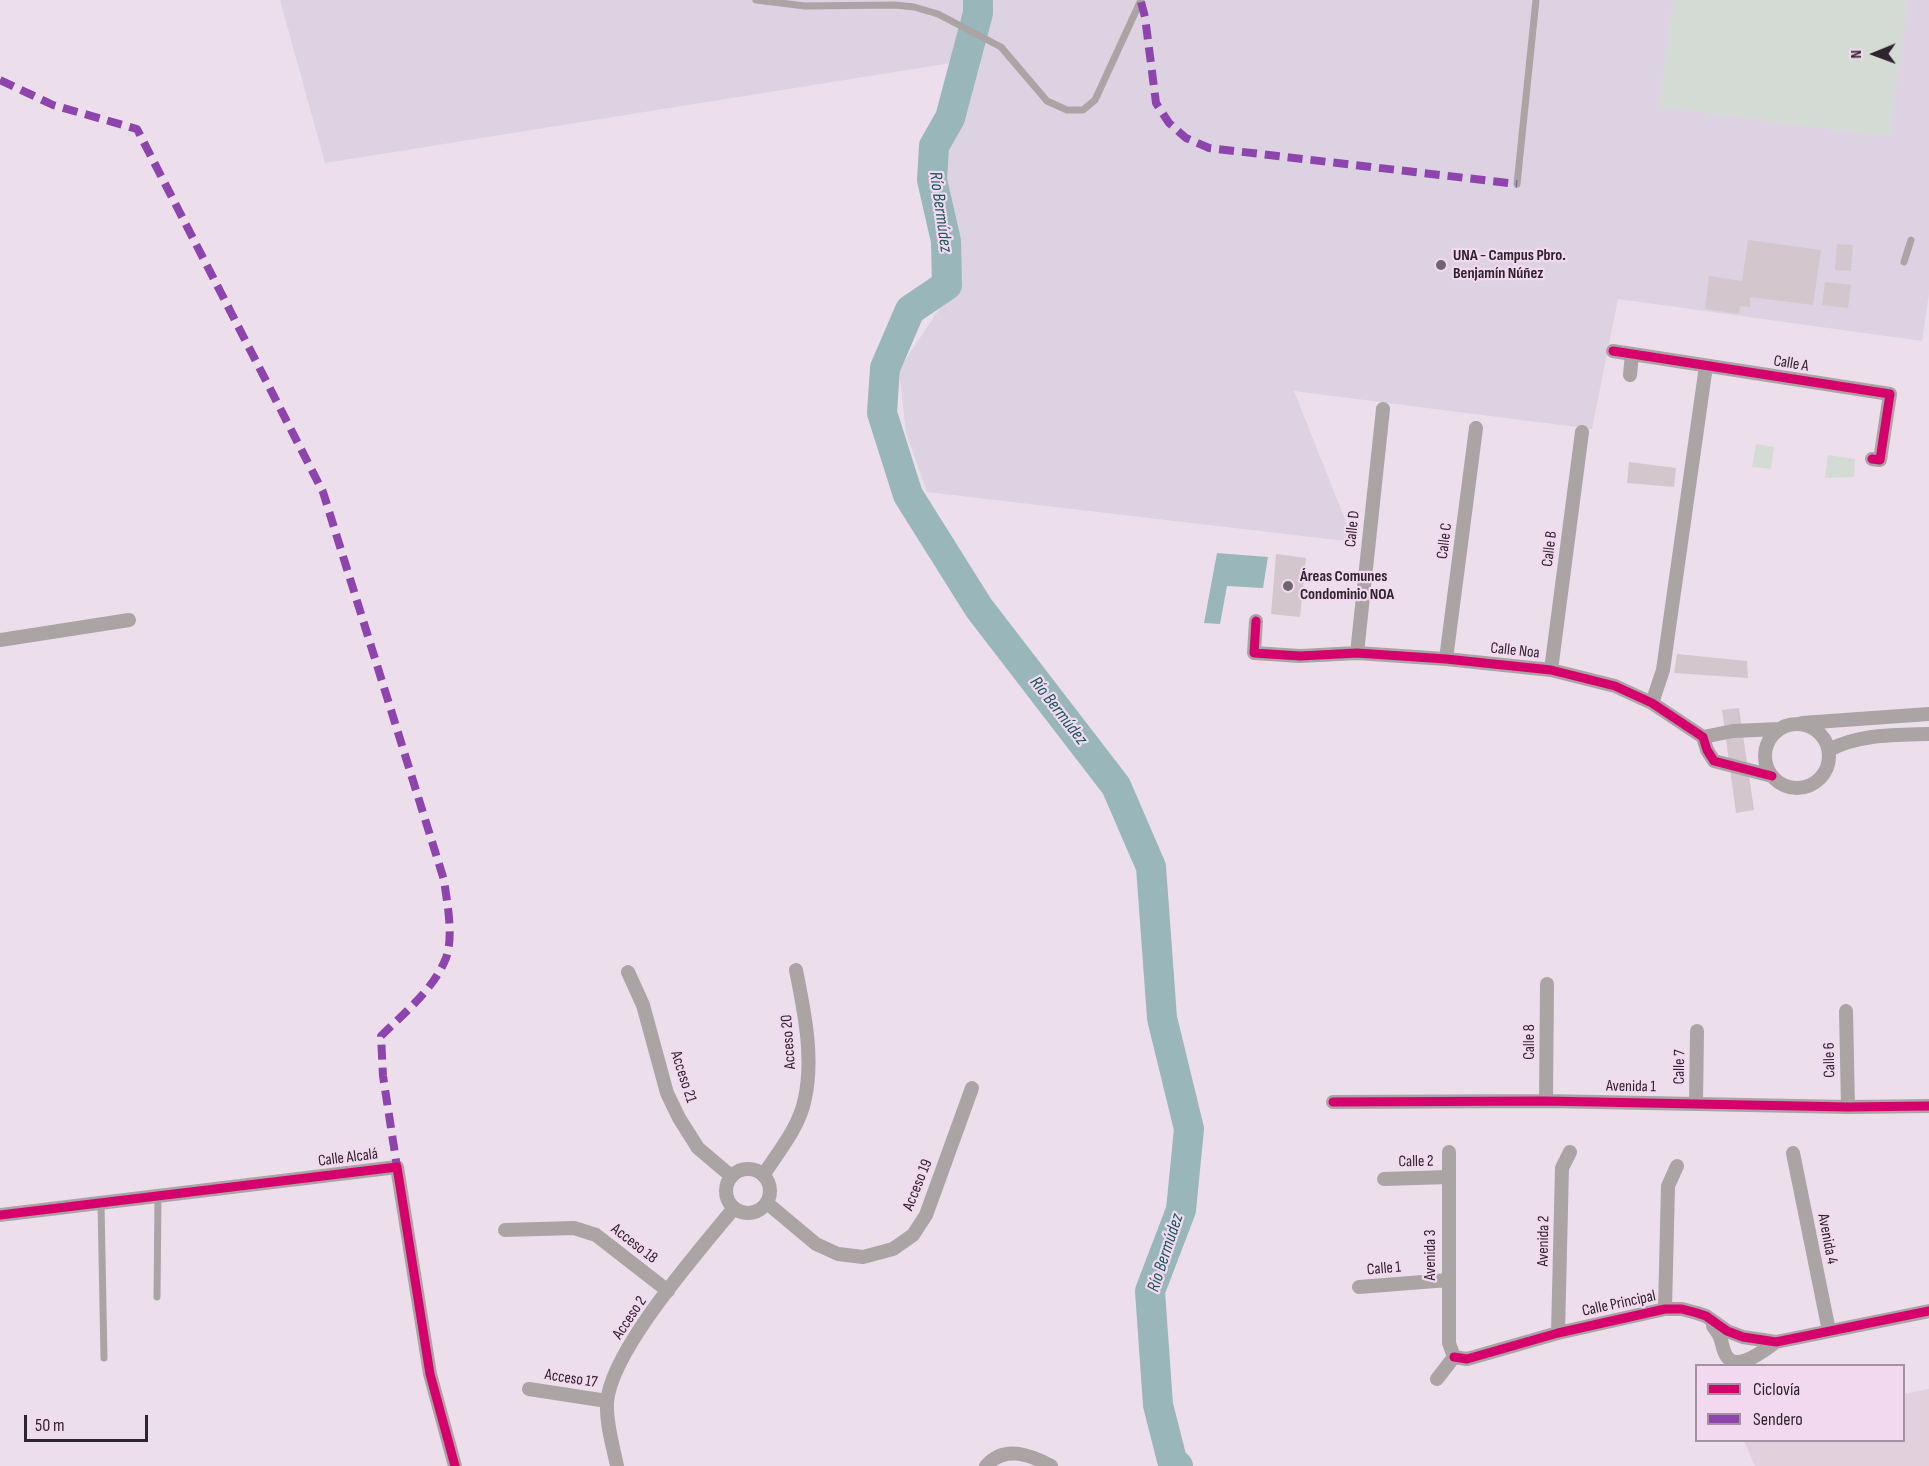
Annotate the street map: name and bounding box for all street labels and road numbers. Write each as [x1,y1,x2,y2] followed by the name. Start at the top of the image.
[1772,352,1810,376] street label: Calle A
[1342,510,1364,548] street label: Calle D
[1433,522,1457,560] street label: Calle C
[1538,530,1562,568] street label: Calle B
[1489,639,1541,663] street label: Calle Noa
[778,1014,800,1070] street label: Acceso 20
[1520,1024,1540,1060] street label: Calle 8
[1820,1042,1840,1078] street label: Calle 6
[666,1049,700,1105] street label: Acceso 21
[1670,1049,1690,1085] street label: Calle 7
[1606,1077,1656,1097] street label: Avenida 1
[317,1145,379,1171] street label: Calle Alcalá
[1398,1152,1434,1172] street label: Calle 2
[899,1156,937,1214] street label: Acceso 19
[1813,1212,1841,1266] street label: Avenida 4
[1534,1215,1554,1267] street label: Avenida 2
[607,1220,661,1268] street label: Acceso 18
[1421,1229,1441,1281] street label: Avenida 3
[1366,1258,1402,1280] street label: Calle 1
[1580,1287,1658,1321] street label: Calle Principal
[609,1293,651,1343] street label: Acceso 2
[543,1365,599,1393] street label: Acceso 17

